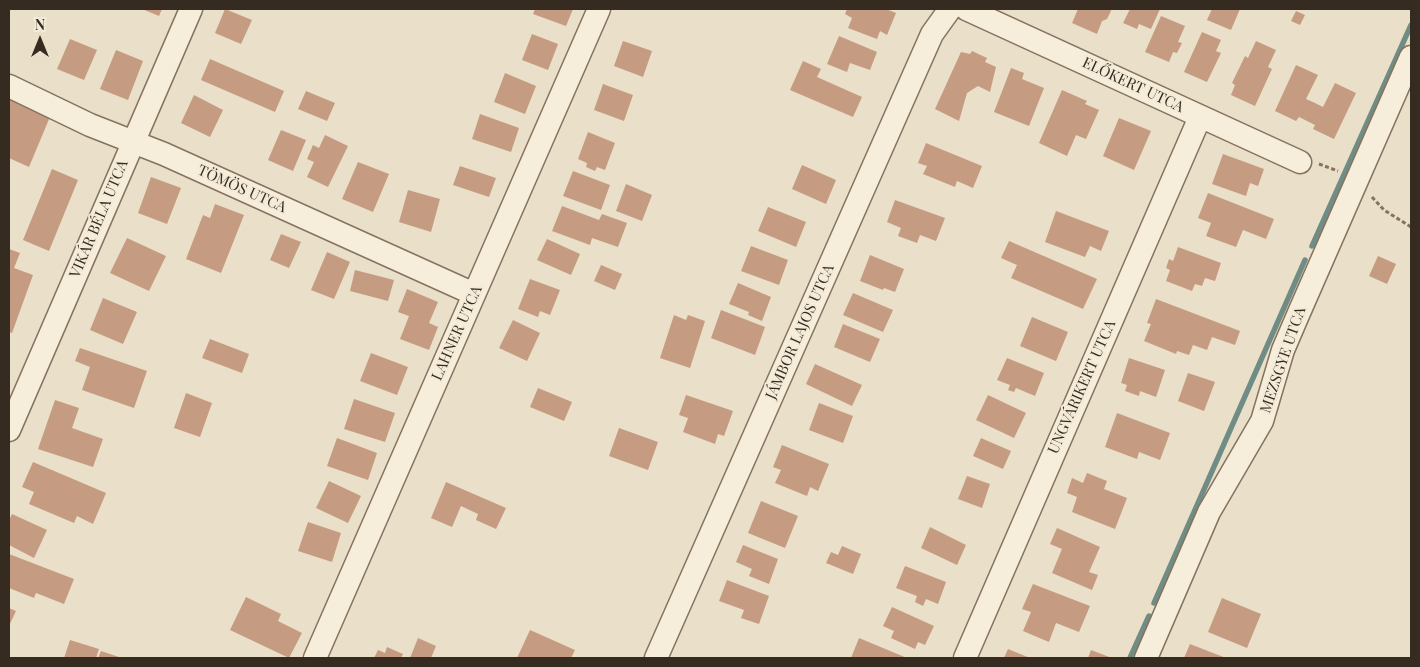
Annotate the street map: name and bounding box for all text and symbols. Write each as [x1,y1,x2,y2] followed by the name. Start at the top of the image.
[15,15,65,65] north arrow
[35,15,45,34] text: N
[1079,54,1187,116] street label: ELŐKERT UTCA
[66,157,132,281] street label: VIKÁR BÉLA UTCA
[195,161,289,217] street label: TÖMÖS UTCA
[762,262,838,402] street label: JÁMBOR LAJOS UTCA
[428,283,486,383] street label: LAHNER UTCA
[1256,305,1310,415] street label: MEZSGYE UTCA
[1044,317,1120,457] street label: UNGVÁRIKERT UTCA

